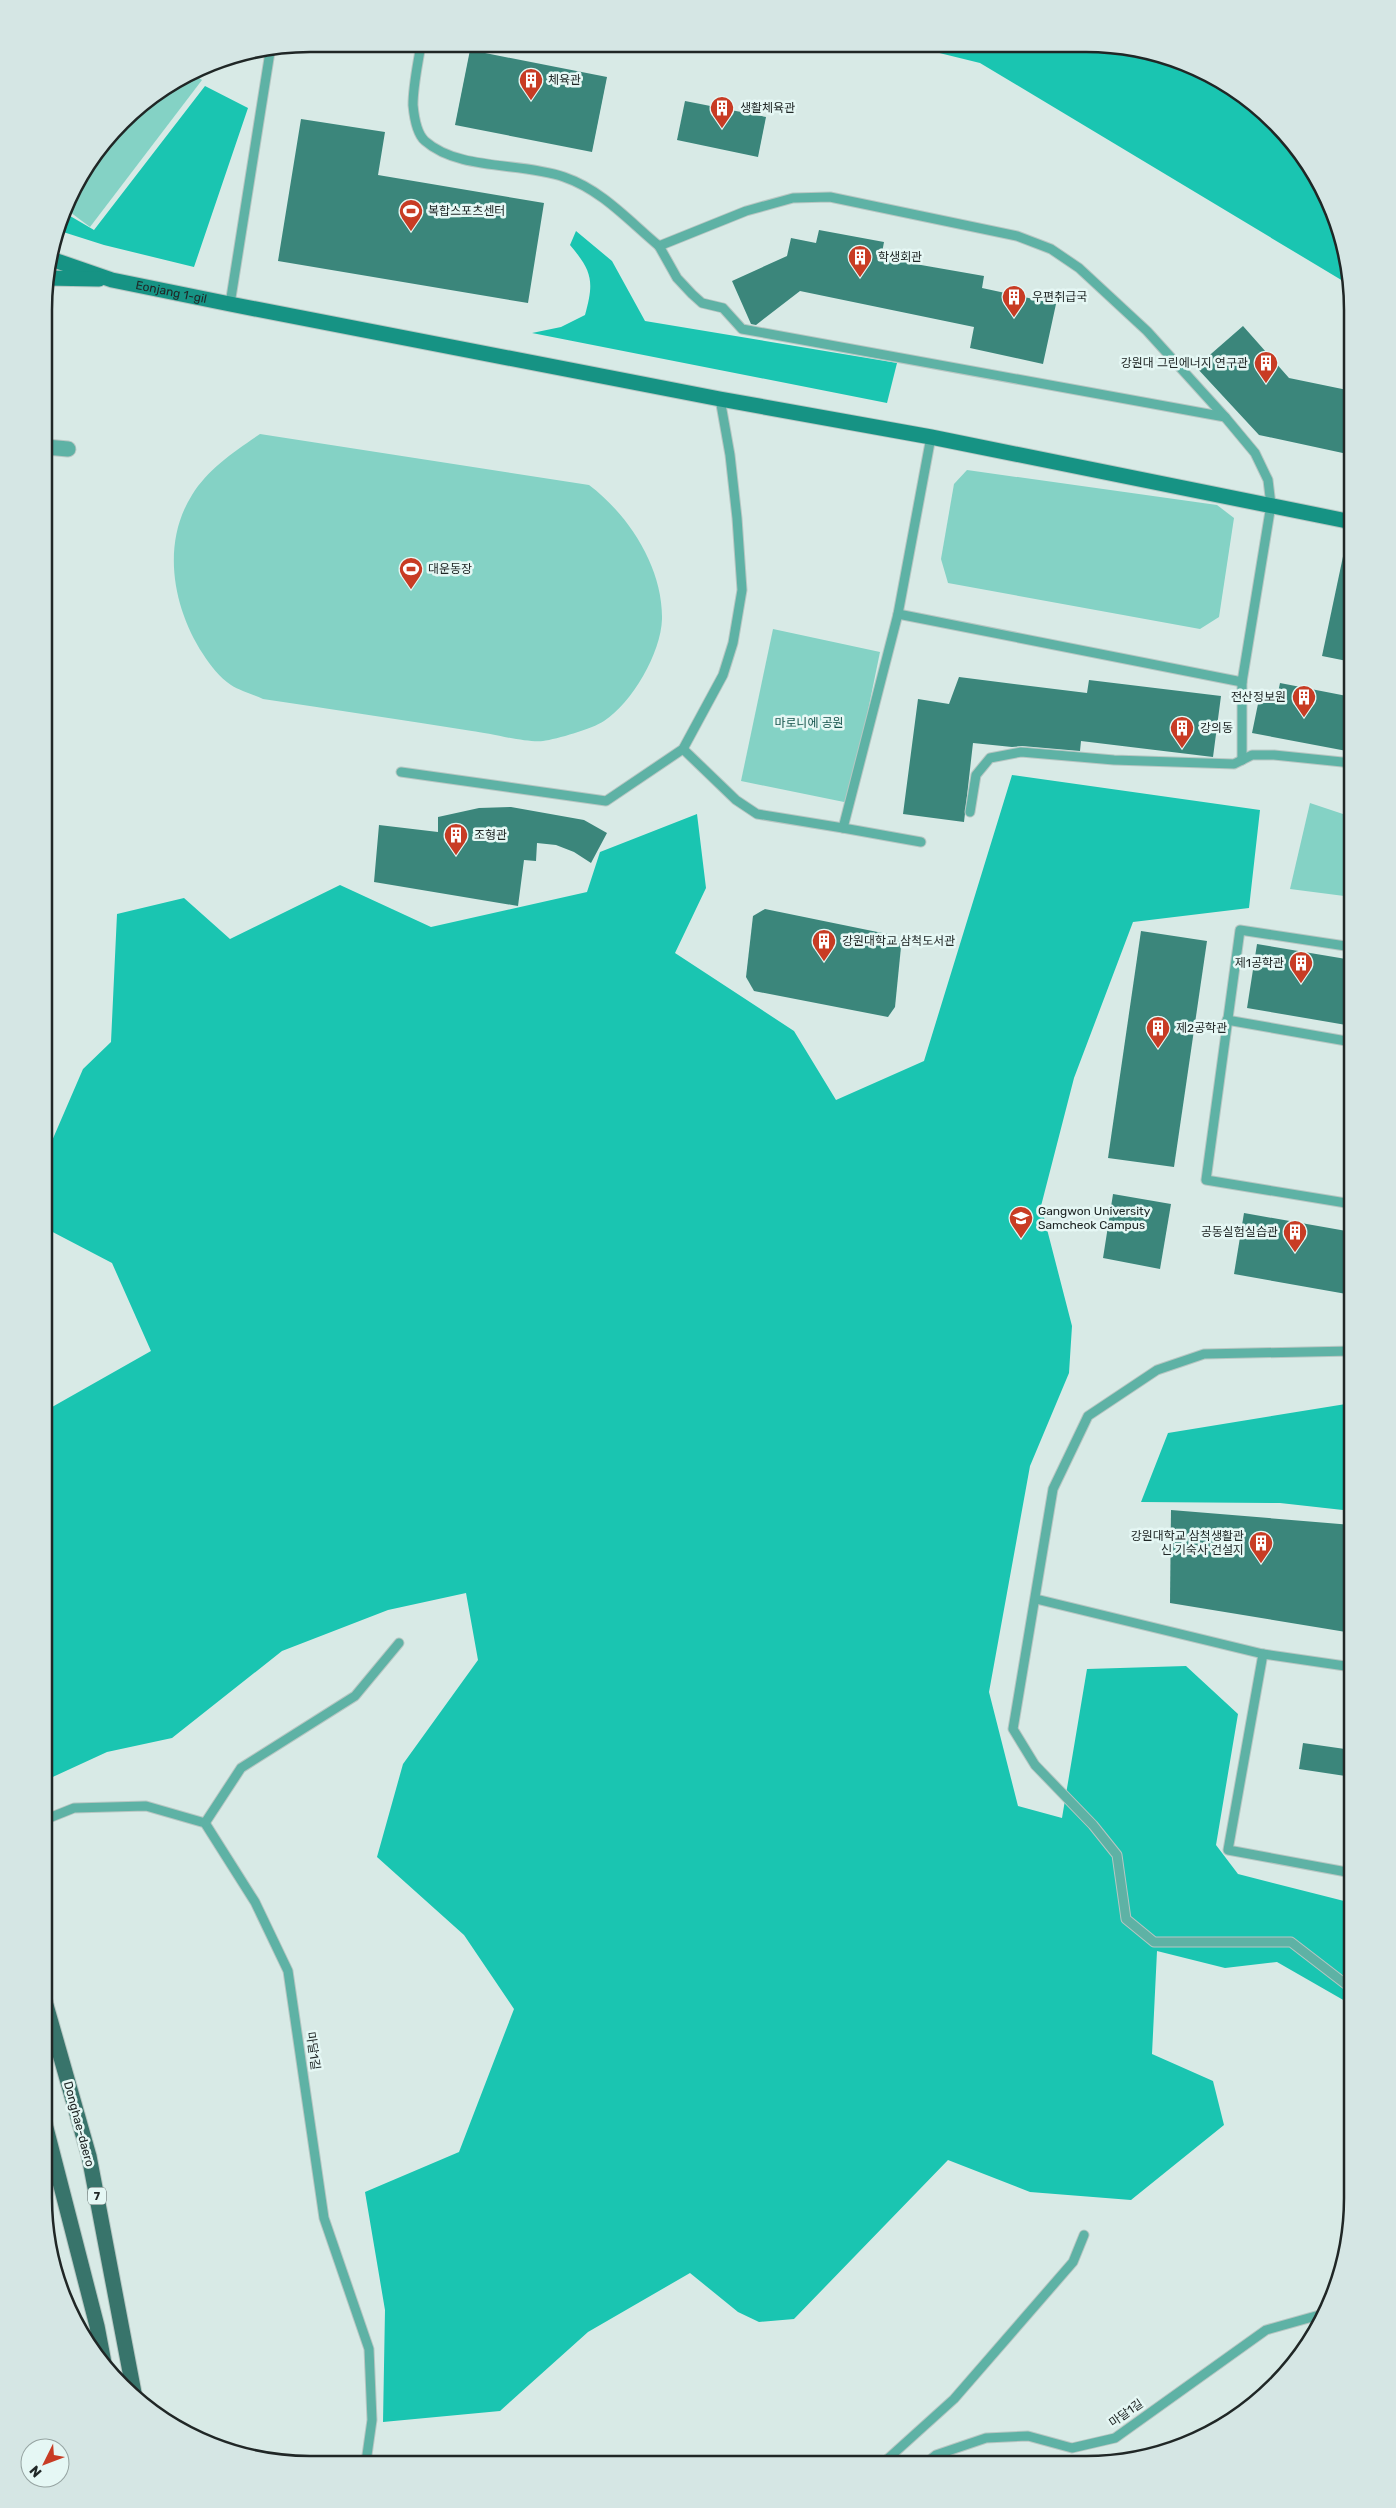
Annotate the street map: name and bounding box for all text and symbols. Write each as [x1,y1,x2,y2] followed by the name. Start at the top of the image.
[518,67,544,101] building icon: 체육관
[548,73,581,87] place label: 체육관
[709,95,735,129] building icon: 생활체육관
[740,101,795,115] place label: 생활체육관
[398,198,424,232] sports icon: 복합스포츠센터
[428,204,505,218] place label: 복합스포츠센터
[847,244,873,278] building icon: 학생회관
[878,250,922,264] place label: 학생회관
[134,278,208,306] street label: Eonjang 1-gil
[1001,284,1027,318] building icon: 우편취급국
[1032,290,1087,304] place label: 우편취급국
[1253,350,1279,384] building icon: 강원대 그린에너지 연구관
[1121,356,1248,370] place label: 강원대 그린에너지 연구관
[398,556,424,590] sports icon: 대운동장
[428,562,472,576] place label: 대운동장
[1291,684,1317,718] building icon: 전산정보원
[1231,690,1286,704] place label: 전산정보원
[1169,715,1195,749] building icon: 강의동
[774,716,844,730] park label: 마로니에 공원
[1200,721,1233,735] place label: 강의동
[443,822,469,856] building icon: 조형관
[474,828,507,842] place label: 조형관
[811,928,837,962] building icon: 강원대학교 삼척도서관
[842,934,955,948] place label: 강원대학교 삼척도서관
[1288,950,1314,984] building icon: 제1공학관
[1235,956,1284,970] place label: 제1공학관
[1145,1015,1171,1049] building icon: 제2공학관
[1176,1021,1227,1035] place label: 제2공학관
[1038,1204,1151,1232] place label: Gangwon University Samcheok Campus
[1008,1205,1034,1239] school or university icon: Gangwon University Samcheok Campus
[1282,1219,1308,1253] building icon: 공동실험실습관
[1201,1225,1278,1239] place label: 공동실험실습관
[1131,1529,1244,1557] place label: 강원대학교 삼척생활관 신 기숙사 건설지
[1248,1530,1274,1564] building icon: 강원대학교 삼척생활관 신 기숙사 건설지
[303,2031,323,2071] street label: 마달1길
[61,2080,97,2168] street label: Donghae-daero
[88,2188,106,2204] road number: 7
[1106,2396,1146,2430] street label: 마달1길
[20,2438,70,2488] north arrow
[26,2462,45,2481] text: N

